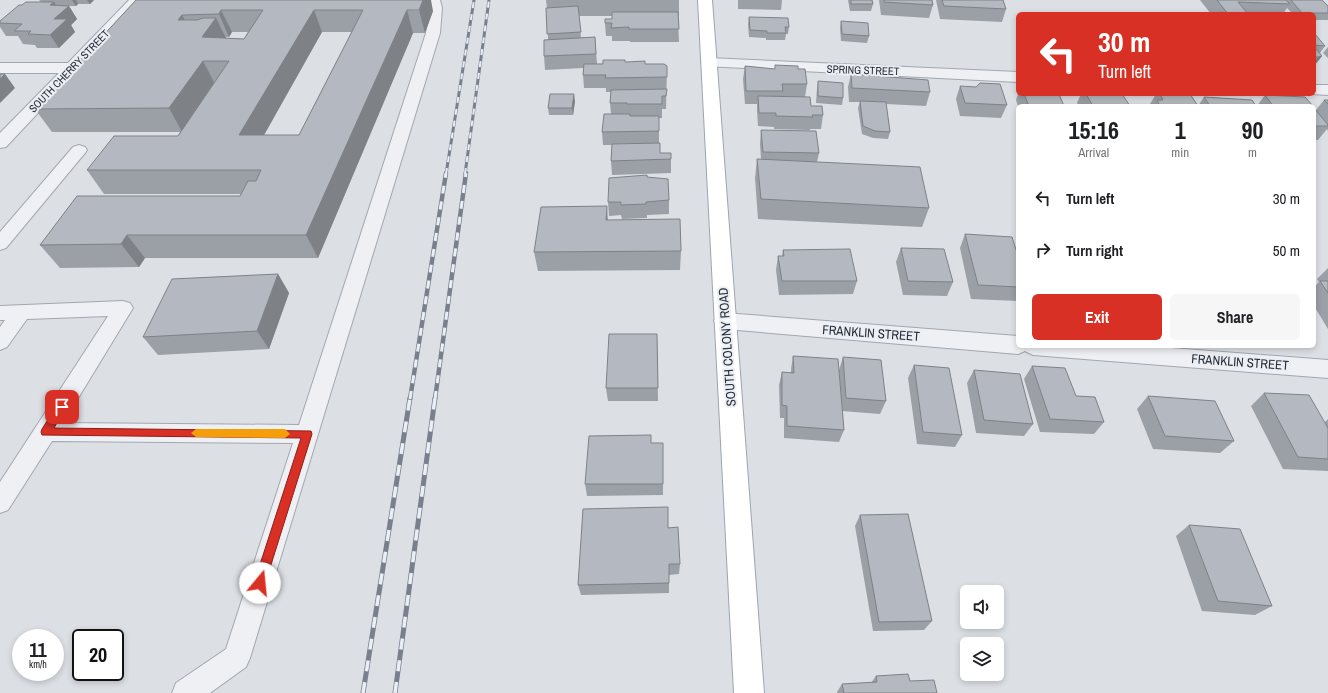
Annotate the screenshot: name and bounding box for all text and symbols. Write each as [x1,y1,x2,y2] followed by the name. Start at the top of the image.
[1098,23,1150,61] text: 30 m
[26,26,113,115] street label: SOUTH CHERRY STREET
[1032,28,1084,80] icon: left
[1098,59,1151,84] text: Turn left
[826,62,900,78] street label: SPRING STREET
[1069,114,1119,146] text: 15:16
[1175,114,1186,146] text: 1
[1242,114,1264,146] text: 90
[1078,144,1109,161] text: Arrival
[1171,144,1189,161] text: min
[1248,144,1257,161] text: m
[1032,187,1054,209] icon: left
[1066,188,1114,209] text: Turn left
[1273,188,1300,209] text: 30 m
[1032,239,1054,261] icon: right
[1066,240,1123,261] text: Turn right
[1273,240,1300,261] text: 50 m
[714,287,740,407] street label: SOUTH COLONY ROAD
[1032,294,1162,340] button: Exit
[1170,294,1300,340] button: Share
[822,321,921,345] street label: FRANKLIN STREET
[1191,350,1290,374] street label: FRANKLIN STREET
[45,390,79,424] pin
[51,396,73,418] icon: arrive
[239,562,281,604] position arrow
[960,585,1004,681] map controls
[960,585,1004,629] button: sound
[72,629,124,681] speed limit sign: 20
[29,636,47,663] text: 11
[960,637,1004,681] button: layers
[29,658,47,671] text: km/h

